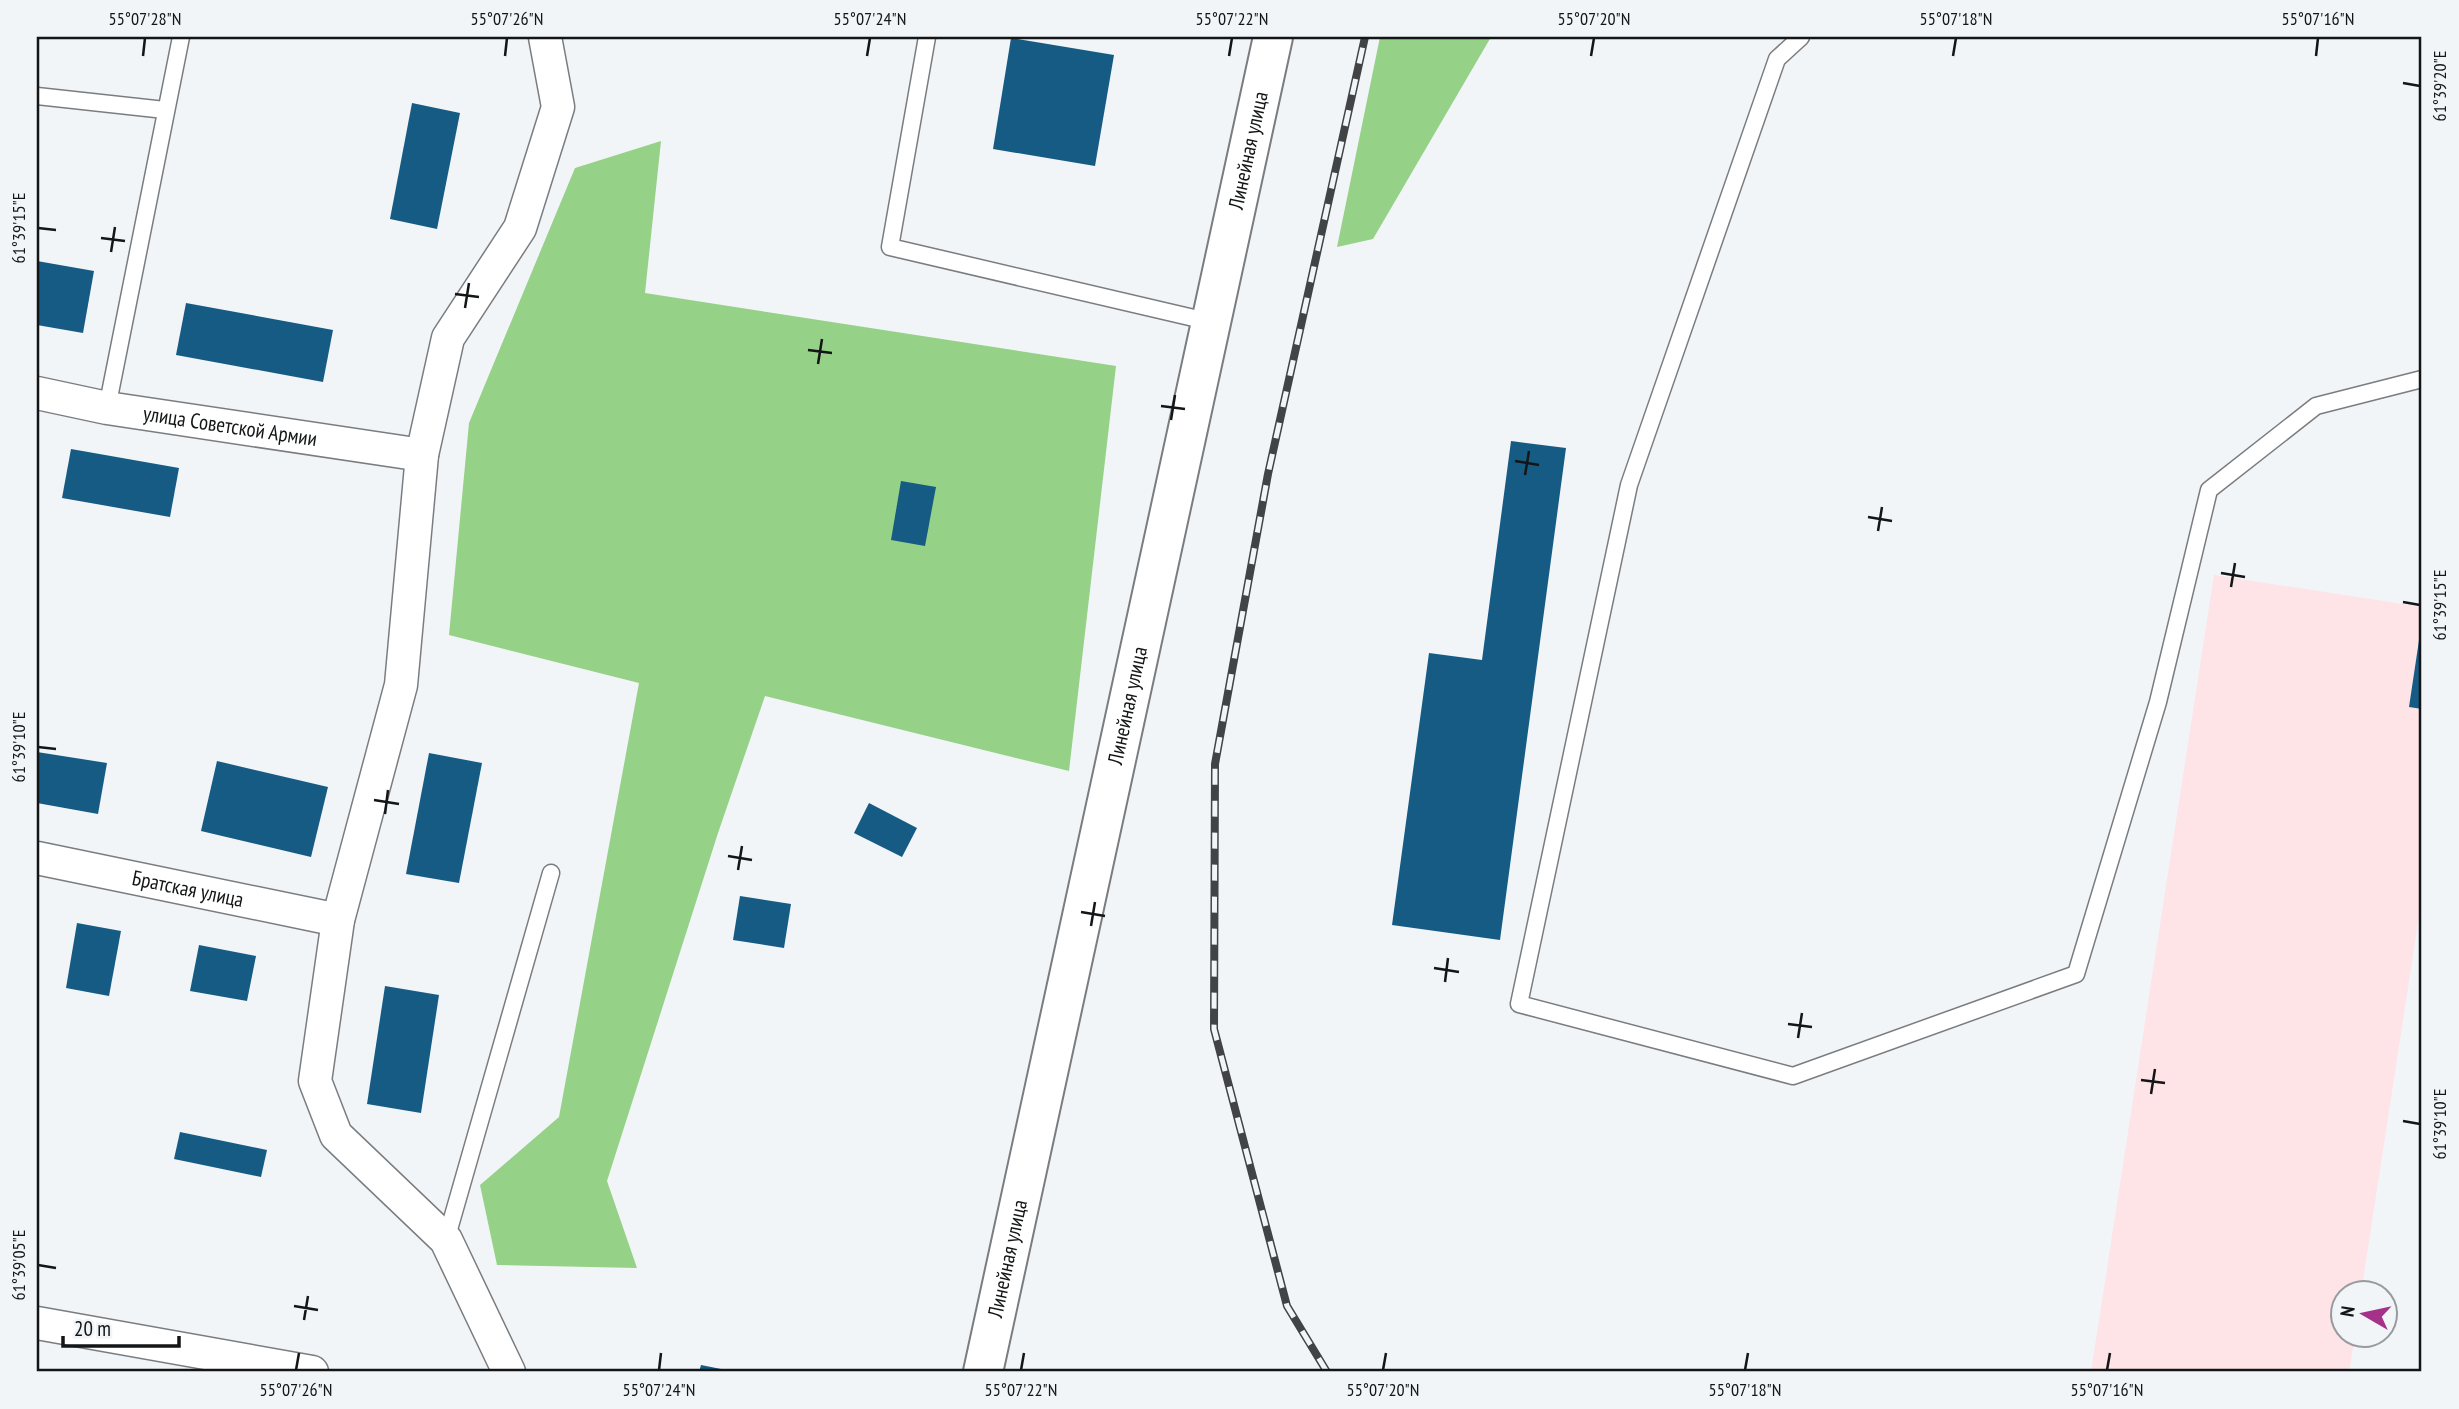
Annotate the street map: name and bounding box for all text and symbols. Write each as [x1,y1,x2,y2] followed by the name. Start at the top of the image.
[109,7,181,30] text: 55°07'28"N
[471,7,543,30] text: 55°07'26"N
[834,7,906,30] text: 55°07'24"N
[1196,7,1268,30] text: 55°07'22"N
[1558,7,1630,30] text: 55°07'20"N
[1920,7,1992,30] text: 55°07'18"N
[2282,7,2354,30] text: 55°07'16"N
[2428,51,2451,121] text: 61°39'20"E
[1222,89,1274,213] street label: Линейная улица
[7,193,30,263] text: 61°39'15"E
[141,400,319,452] street label: улица Советской Армии
[2428,570,2451,640] text: 61°39'15"E
[1101,644,1153,768] street label: Линейная улица
[7,712,30,782] text: 61°39'10"E
[130,864,246,913] street label: Братская улица
[2428,1089,2451,1159] text: 61°39'10"E
[981,1197,1033,1321] street label: Линейная улица
[7,1230,30,1300] text: 61°39'05"E
[2330,1280,2400,1350] north arrow
[63,1304,178,1348] scale bar
[2335,1304,2360,1318] text: N
[74,1315,111,1342] text: 20 m
[260,1378,332,1401] text: 55°07'26"N
[623,1378,695,1401] text: 55°07'24"N
[985,1378,1057,1401] text: 55°07'22"N
[1347,1378,1419,1401] text: 55°07'20"N
[1709,1378,1781,1401] text: 55°07'18"N
[2071,1378,2143,1401] text: 55°07'16"N

